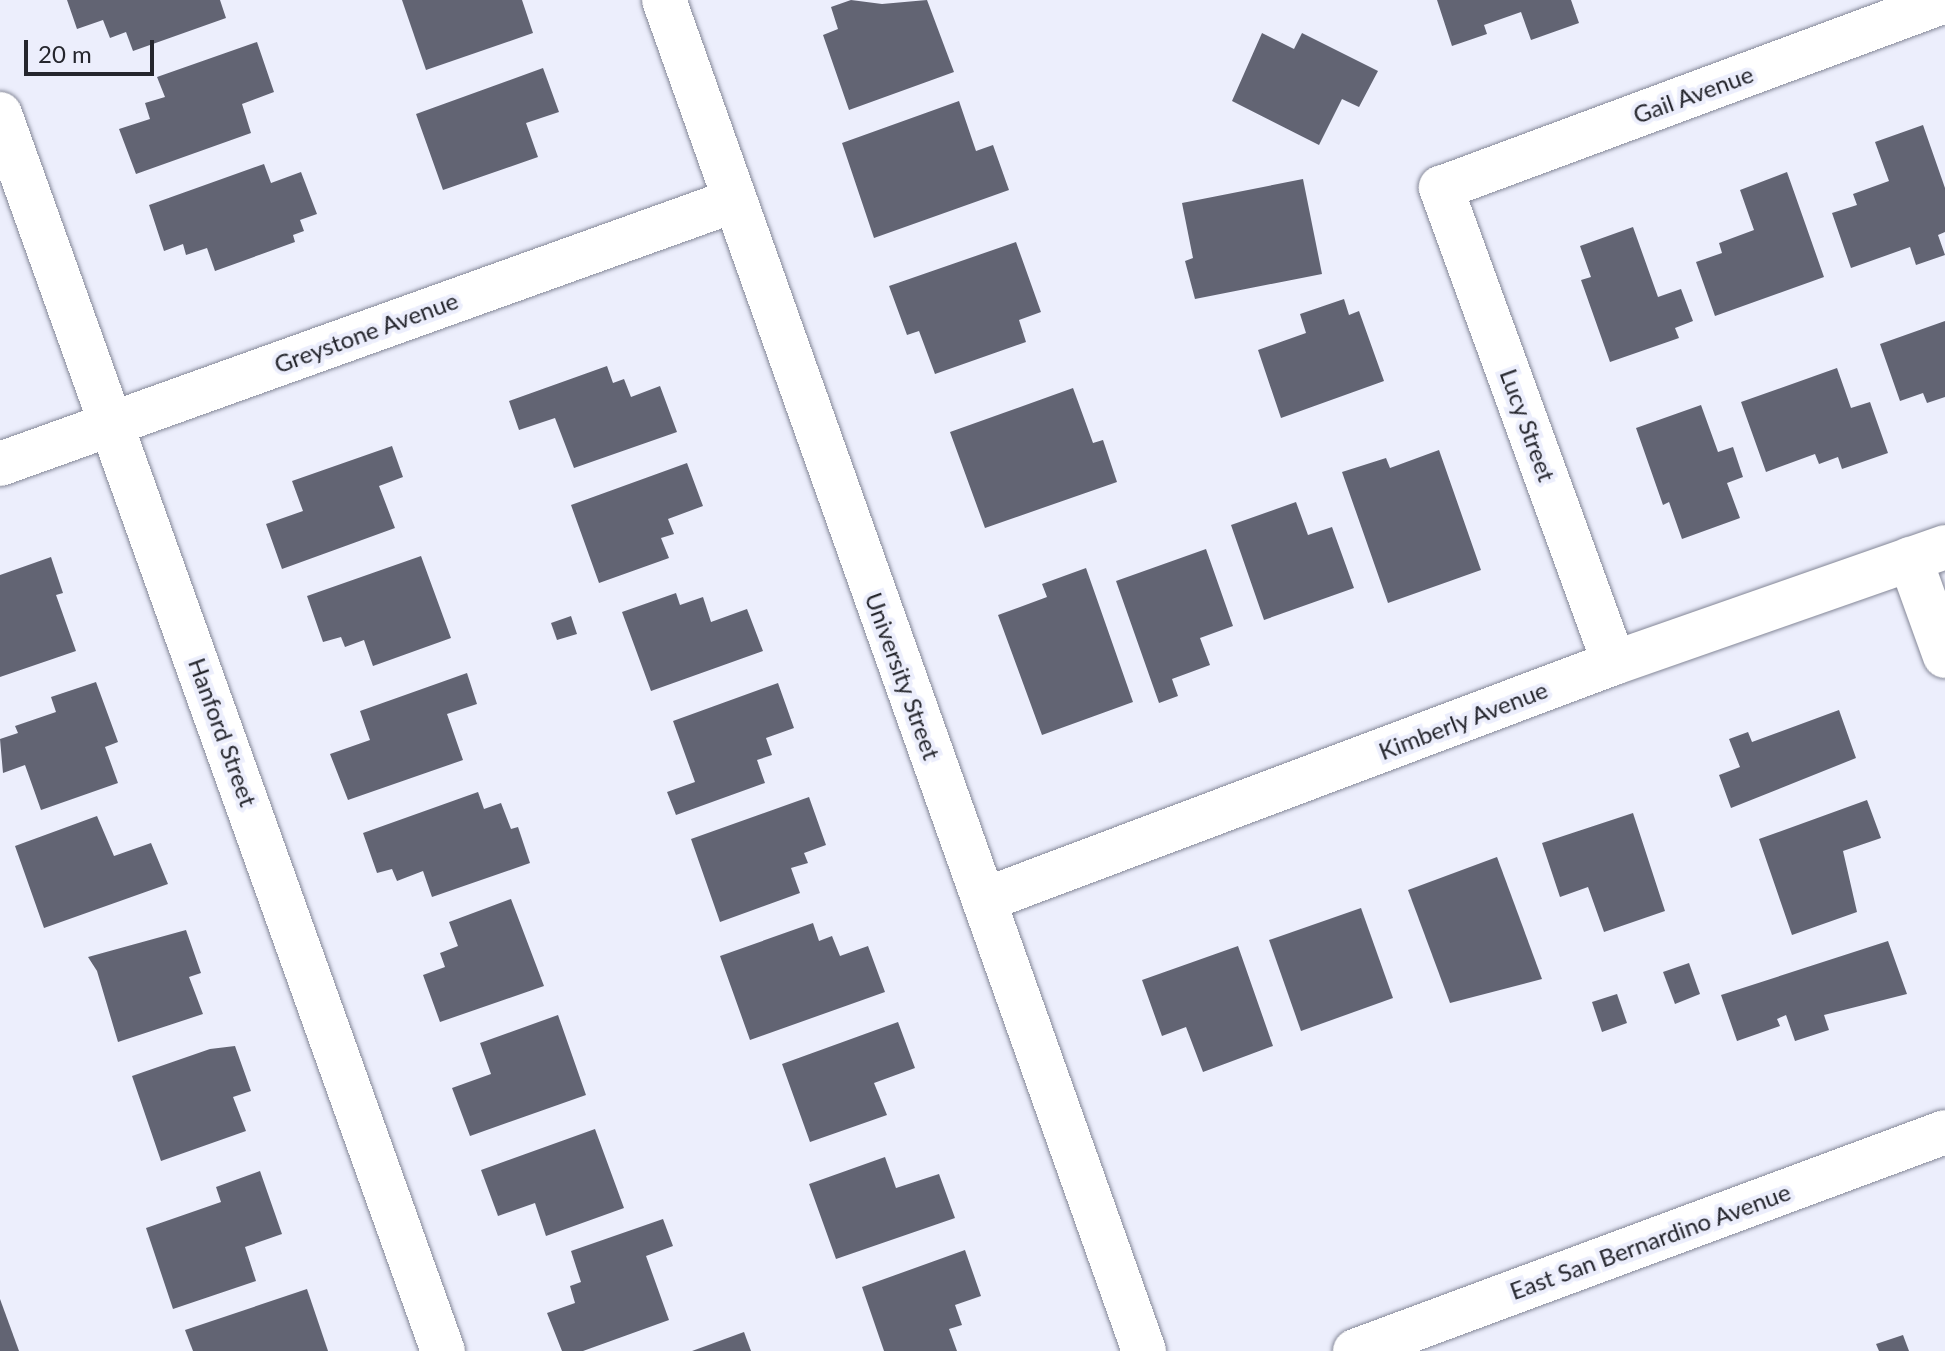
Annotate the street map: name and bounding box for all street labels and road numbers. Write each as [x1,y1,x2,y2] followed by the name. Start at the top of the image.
[1629,59,1757,129] street label: Gail Avenue
[270,285,462,379] street label: Greystone Avenue
[1494,365,1562,485] street label: Lucy Street
[859,588,947,764] street label: University Street
[183,654,263,810] street label: Hanford Street
[1374,674,1552,766] street label: Kimberly Avenue
[1505,1177,1795,1305] street label: East San Bernardino Avenue

